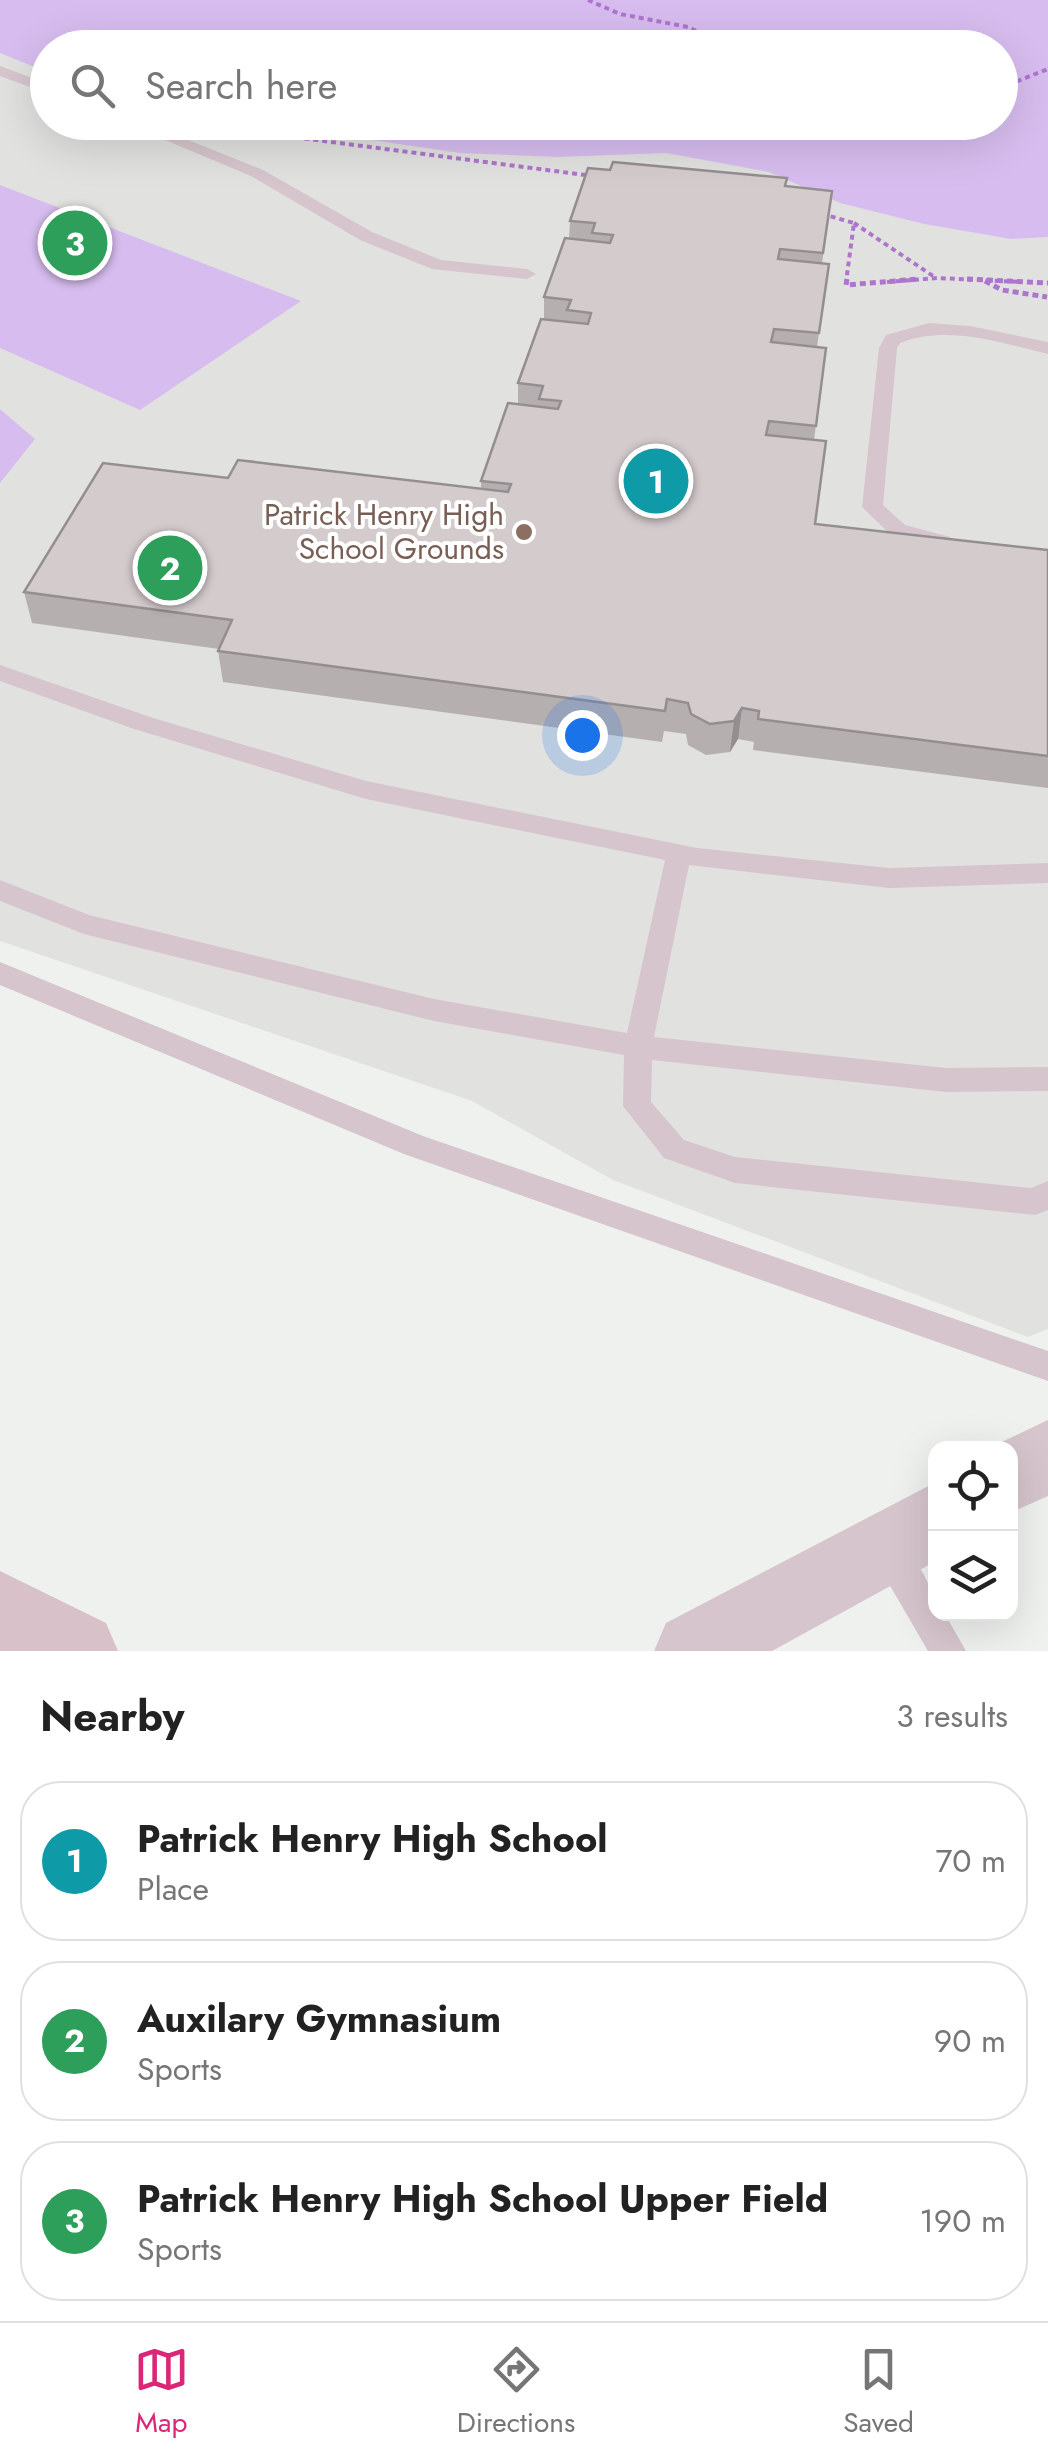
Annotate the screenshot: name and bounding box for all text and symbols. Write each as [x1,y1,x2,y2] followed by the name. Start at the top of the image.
[30,30,1018,140] search box
[65,58,120,113] icon: search
[145,58,337,113] text: Search here
[42,206,108,280] pin: 3
[624,444,688,518] pin: 1
[264,493,504,570] place label: Patrick Henry High School Grounds
[513,521,535,543] marker: Patrick Henry High School Grounds
[138,530,202,606] pin: 2
[557,710,608,761] your location
[928,1441,1018,1621] map controls
[928,1441,1018,1531] button: locate
[928,1531,1018,1621] button: layers
[40,1686,184,1747] text: Nearby
[896,1693,1008,1739] text: 3 results
[137,1811,608,1866] text: Patrick Henry High School
[66,1838,83,1884] text: 1
[935,1838,1006,1884] text: 70 m
[137,1866,209,1912] text: Place
[137,1991,501,2046] text: Auxilary Gymnasium
[64,2018,85,2064] text: 2
[934,2018,1006,2064] text: 90 m
[137,2046,222,2092] text: Sports
[137,2171,828,2226] text: Patrick Henry High School Upper Field
[65,2198,84,2244] text: 3
[919,2198,1006,2244] text: 190 m
[137,2226,222,2272] text: Sports
[134,2342,189,2443] tab: Map
[457,2342,575,2443] tab: Directions
[843,2342,914,2443] tab: Saved

